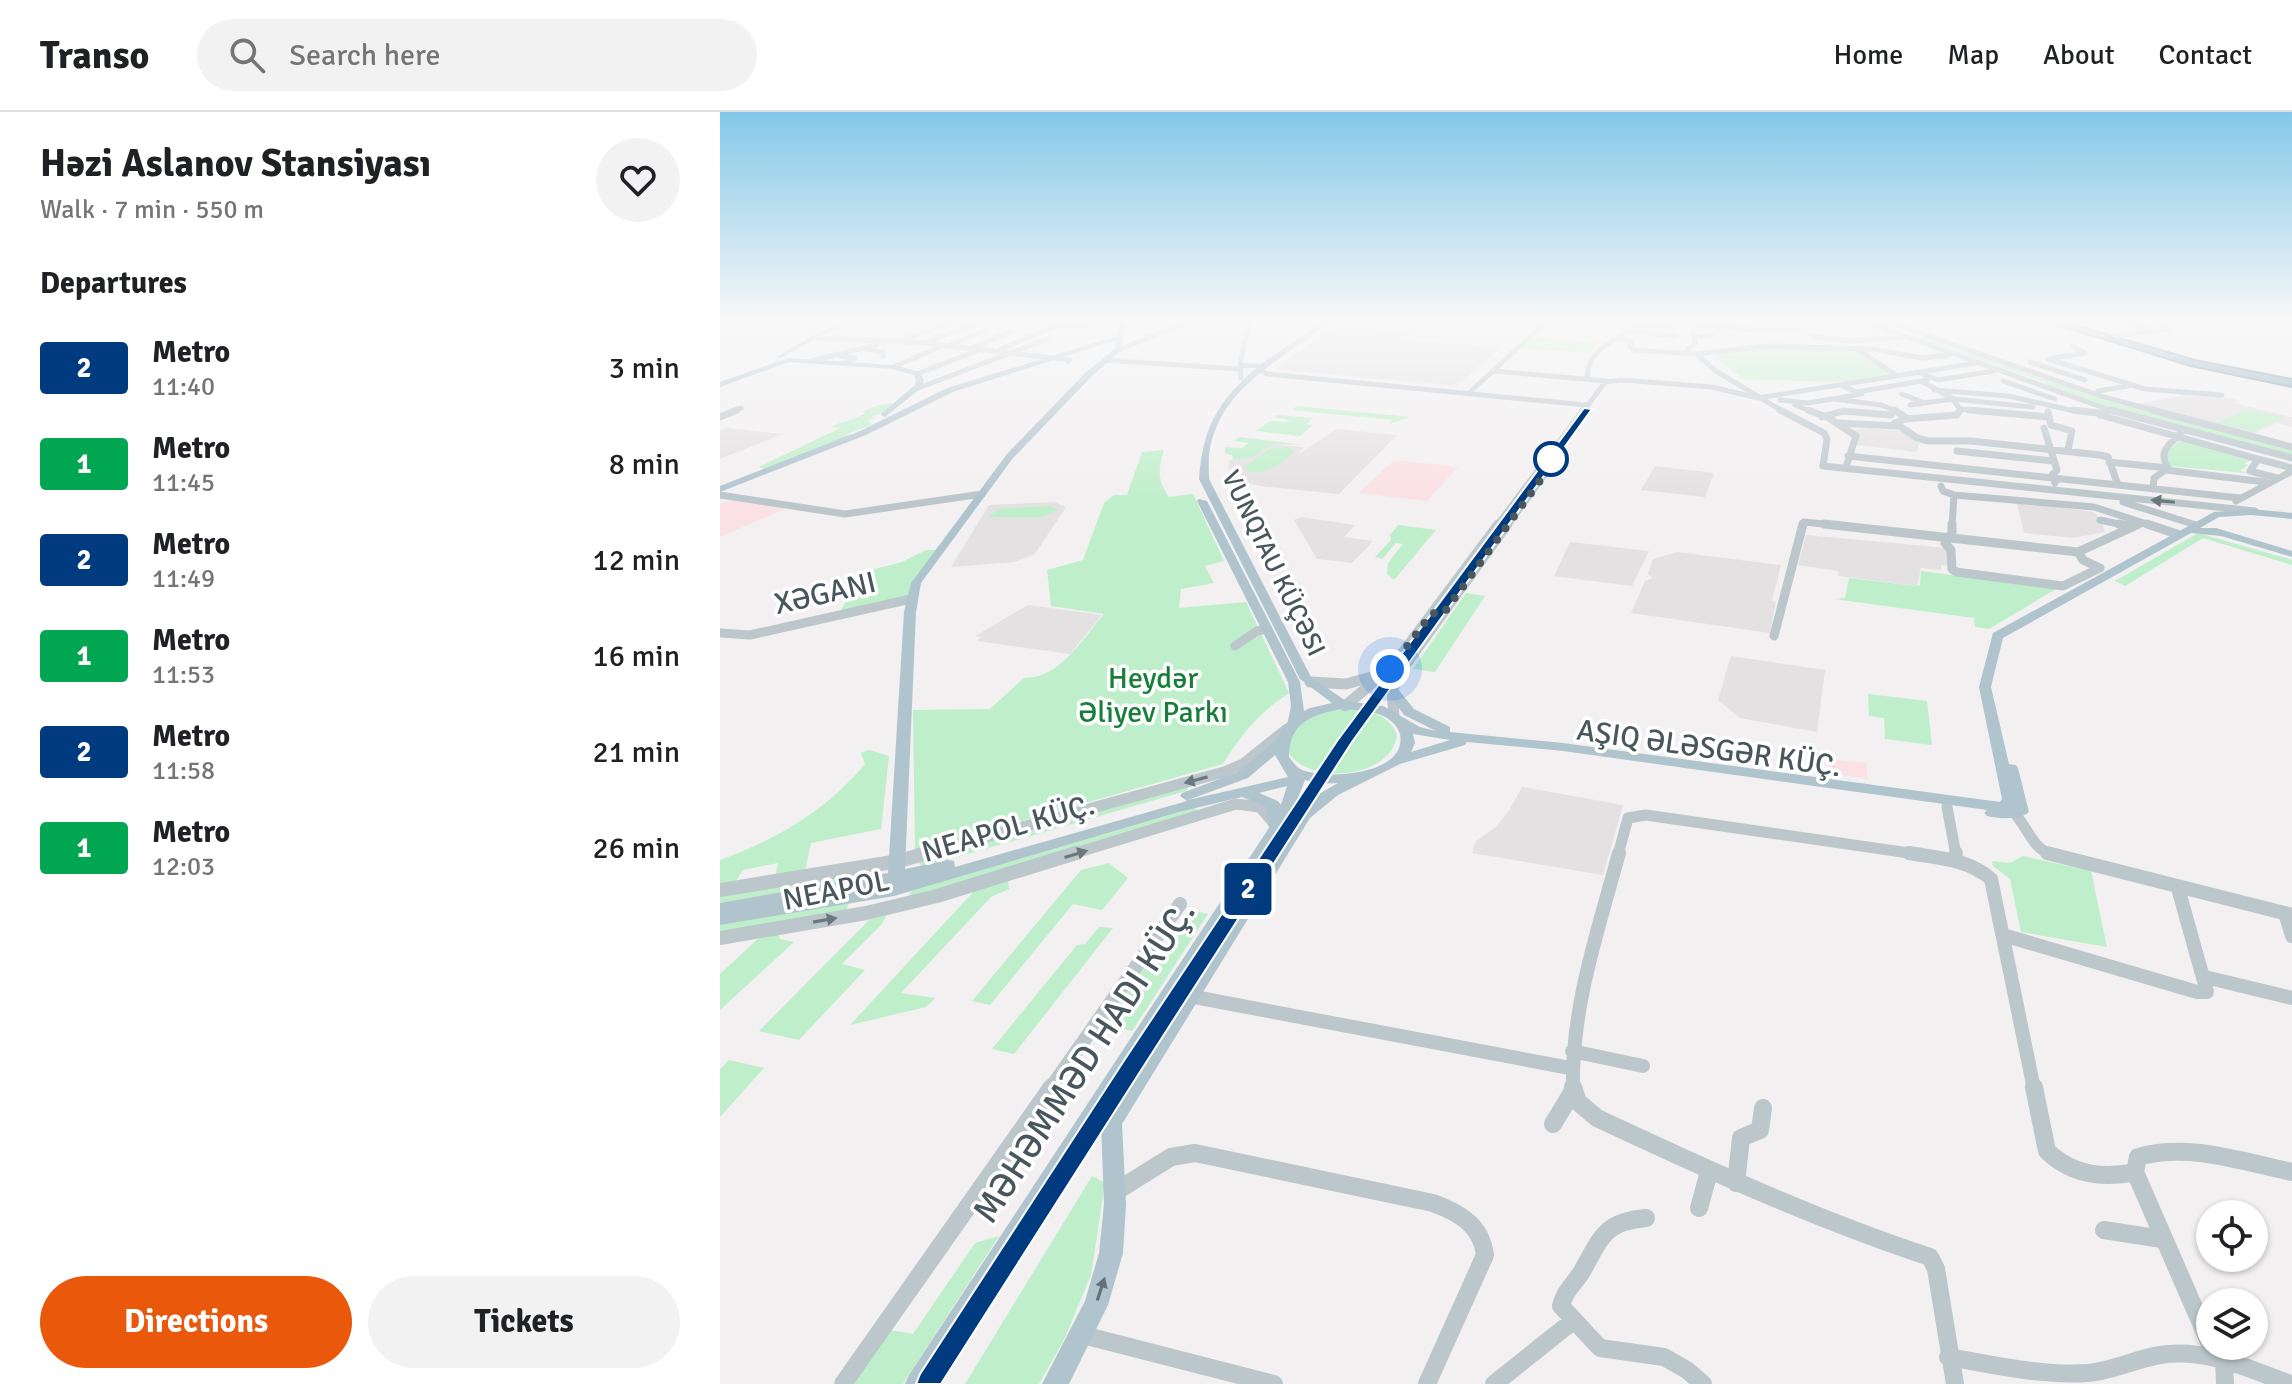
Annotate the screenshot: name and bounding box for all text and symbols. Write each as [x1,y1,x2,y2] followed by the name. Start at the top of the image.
[197,19,757,91] search box
[40,32,149,79] text: Transo
[225,33,269,77] icon: search
[289,37,441,74] text: Search here
[1834,38,1903,72] text: Home
[1947,38,1999,72] text: Map
[2043,38,2115,72] text: About
[2159,38,2252,72] text: Contact
[596,138,680,222] button: heart
[40,140,431,187] text: Həzi Aslanov Stansiyası
[40,194,264,226] text: Walk · 7 min · 550 m
[40,265,187,302] text: Departures
[152,334,230,371] text: Metro
[609,350,680,387] text: 3 min
[76,351,92,385] text: 2
[152,371,215,403] text: 11:40
[152,430,230,467] text: Metro
[1534,442,1568,476] unlabelled marker
[609,446,680,483] text: 8 min
[76,447,92,481] text: 1
[1214,465,1332,662] street label: VUNQTAU KÜÇƏSI
[152,467,215,499] text: 11:45
[2150,494,2175,507] one-way arrow
[152,526,230,563] text: Metro
[593,542,680,579] text: 12 min
[76,543,92,577] text: 2
[152,563,215,595] text: 11:49
[771,564,880,623] street label: XƏGANI
[152,622,230,659] text: Metro
[593,638,680,675] text: 16 min
[76,639,92,673] text: 1
[1370,649,1410,689] your location
[152,659,215,691] text: 11:53
[1078,660,1228,731] park label: Heydər Əliyev Parkı
[1574,712,1843,785] street label: AŞIQ ƏLƏSGƏR KÜÇ.
[152,718,230,755] text: Metro
[593,734,680,771] text: 21 min
[76,735,92,769] text: 2
[152,755,215,787] text: 11:58
[1184,774,1209,786] one-way arrow
[918,786,1099,871] street label: NEAPOL KÜÇ.
[152,814,230,851] text: Metro
[593,830,680,867] text: 26 min
[76,831,92,865] text: 1
[1064,847,1088,860] one-way arrow
[152,851,215,883] text: 12:03
[780,862,893,919] street label: NEAPOL
[1222,863,1274,915] line badge: 2
[1240,872,1256,906] text: 2
[963,892,1205,1232] street label: MƏHƏMMƏD HADI KÜÇ.
[812,914,837,926] one-way arrow
[2196,1200,2268,1360] map controls
[2196,1200,2268,1272] button: locate
[40,1276,352,1368] button: Directions
[368,1276,680,1368] button: Tickets
[1095,1276,1107,1300] one-way arrow
[2196,1288,2268,1360] button: layers

